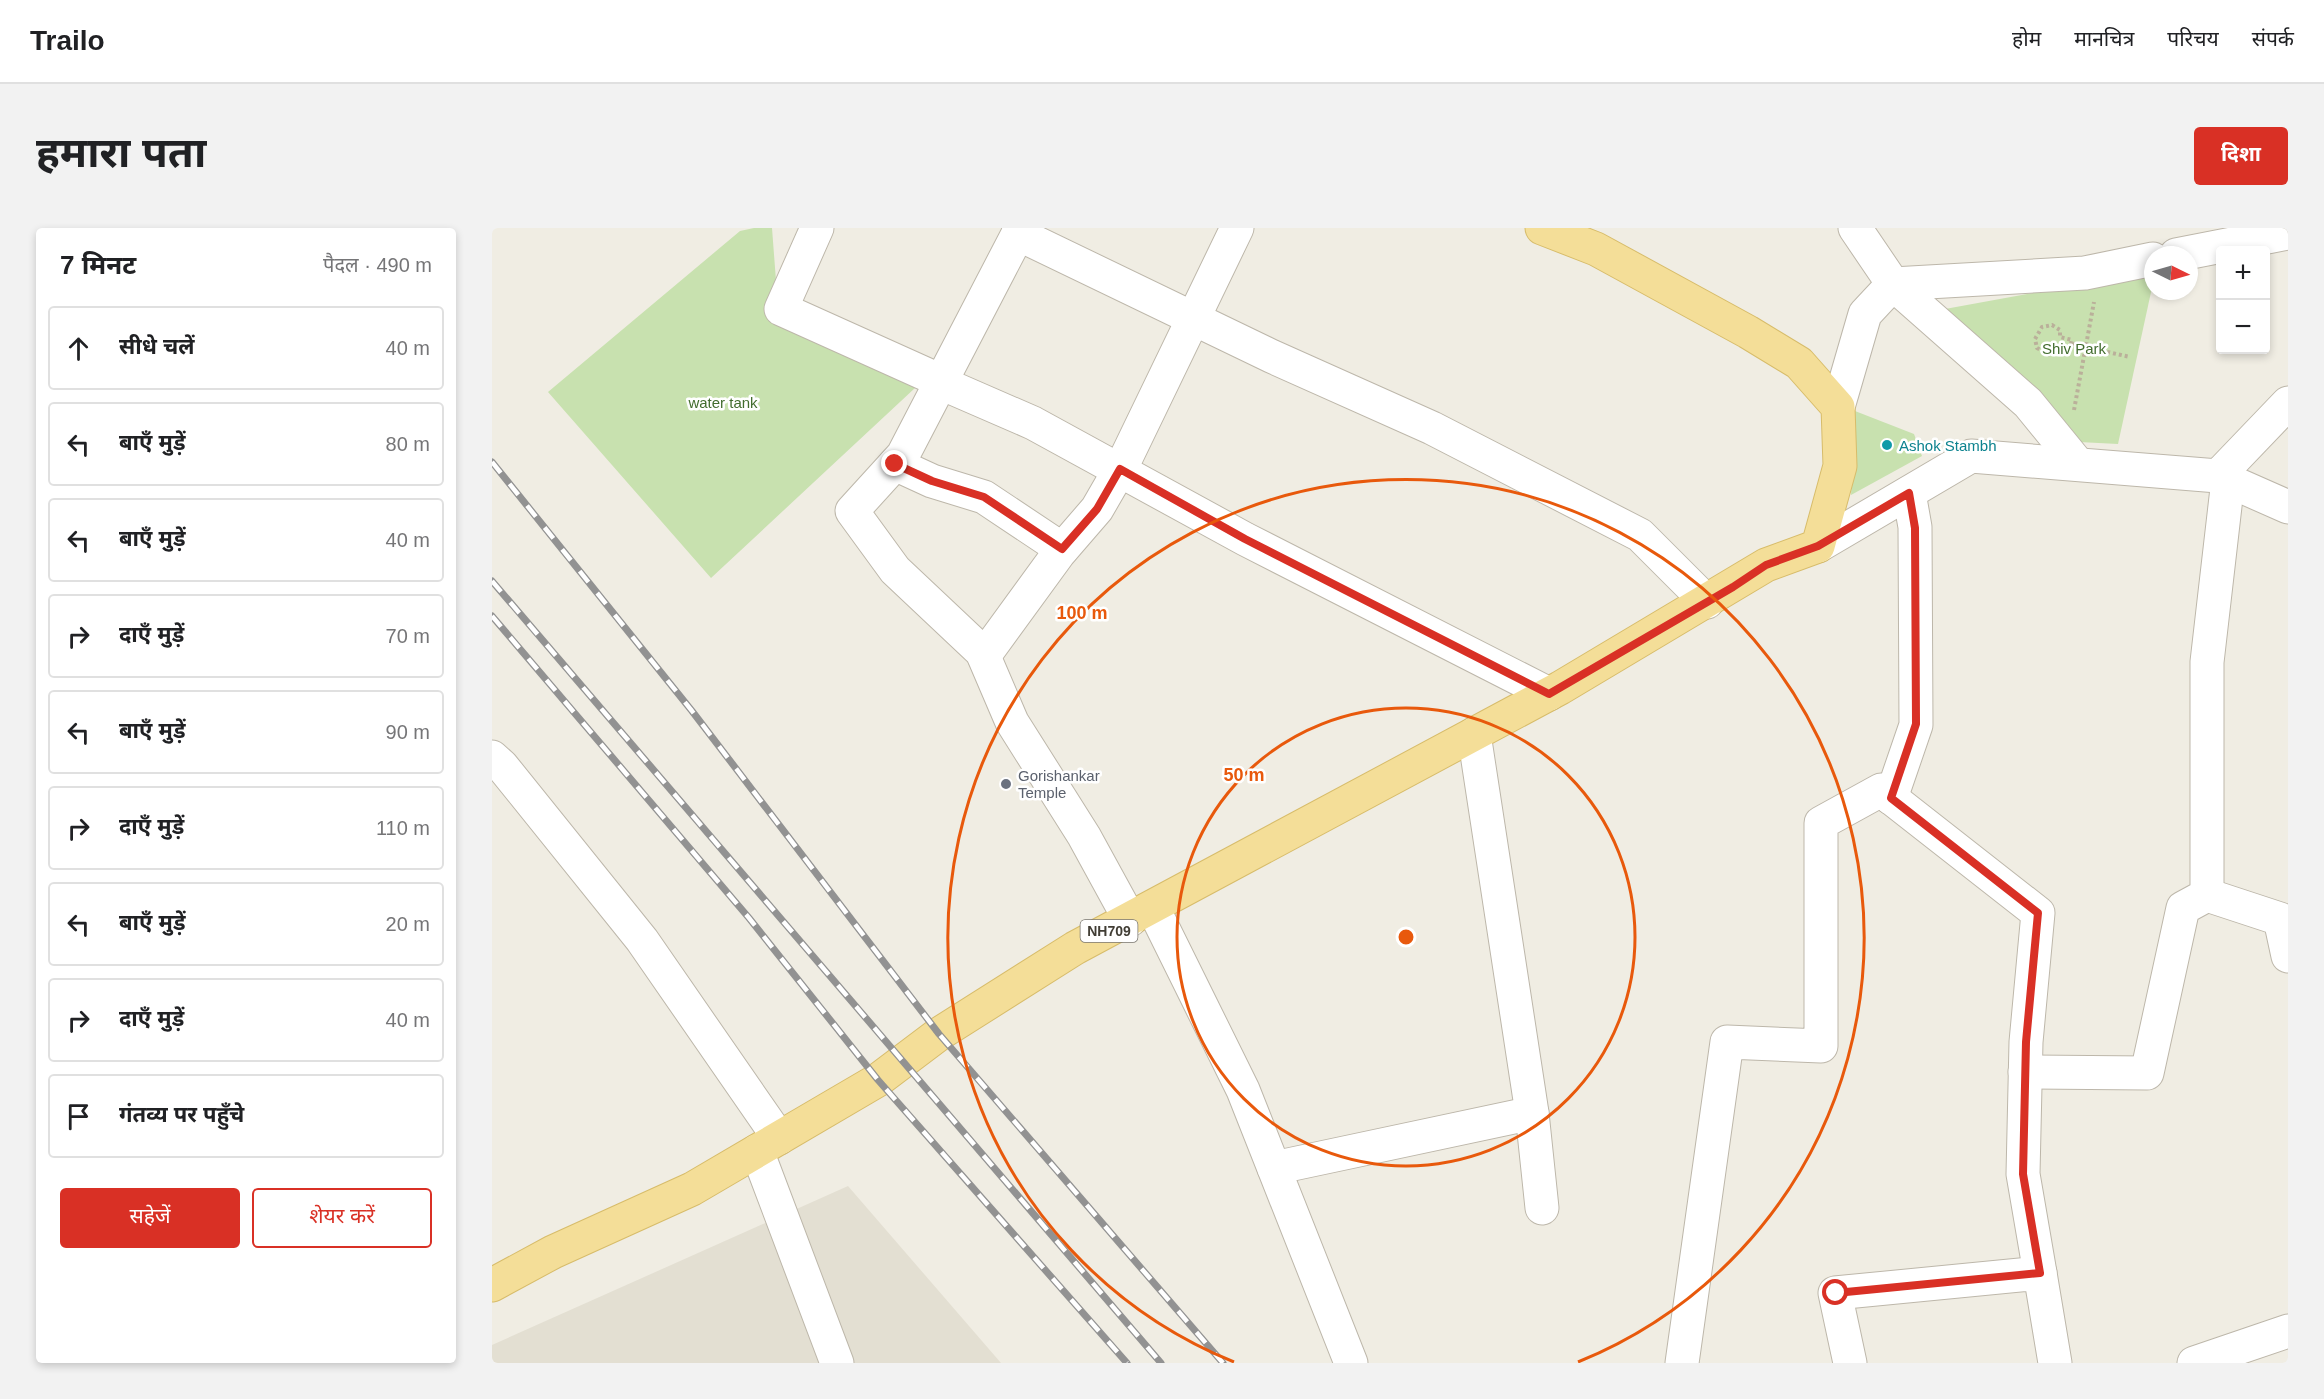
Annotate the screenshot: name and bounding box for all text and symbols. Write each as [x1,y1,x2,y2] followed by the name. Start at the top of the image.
[30,25,105,56] text: Trailo
[2012,27,2041,50] text: होम
[2074,27,2134,50] text: मानचित्र
[2167,27,2219,50] text: परिचय
[2252,27,2294,50] text: संपर्क
[2194,127,2288,185] button: दिशा
[36,129,206,176] text: हमारा पता
[2144,246,2198,300] north arrow
[2216,246,2270,354] map controls
[2216,246,2270,300] button: +
[60,250,136,280] text: 7 मिनट
[323,254,432,276] text: पैदल · 490 m
[2216,300,2270,354] button: −
[62,332,95,365] icon: ahead
[119,334,194,359] text: सीधे चलें
[386,337,430,359] text: 40 m
[2042,340,2107,357] park label: Shiv Park
[687,394,758,411] park label: water tank
[62,428,95,461] icon: left
[119,430,185,455] text: बाएँ मुड़ें
[386,433,430,455] text: 80 m
[1899,437,1997,454] place label: Ashok Stambh
[1880,438,1894,452] marker: Ashok Stambh
[881,450,907,476] route end
[62,524,95,557] icon: left
[119,526,185,551] text: बाएँ मुड़ें
[386,529,430,551] text: 40 m
[1056,603,1108,623] text: 100 m
[62,620,95,653] icon: right
[119,622,184,647] text: दाएँ मुड़ें
[386,625,430,647] text: 70 m
[62,716,95,749] icon: left
[119,718,185,743] text: बाएँ मुड़ें
[386,721,430,743] text: 90 m
[1223,765,1265,785] text: 50 m
[1018,767,1100,801] place label: Gorishankar Temple
[999,777,1013,791] marker: Gorishankar Temple
[62,812,95,845] icon: right
[119,814,184,839] text: दाएँ मुड़ें
[376,817,430,839] text: 110 m
[62,908,95,941] icon: left
[119,910,185,935] text: बाएँ मुड़ें
[386,913,430,935] text: 20 m
[1080,920,1138,942] road number: NH709
[1396,927,1416,947] centre of rings
[62,1004,95,1037] icon: right
[119,1006,184,1031] text: दाएँ मुड़ें
[386,1009,430,1031] text: 40 m
[62,1100,95,1133] icon: arrive
[119,1102,244,1127] text: गंतव्य पर पहुँचे
[60,1188,240,1248] button: सहेजें
[252,1188,432,1248] button: शेयर करें
[1822,1279,1848,1305] route start

